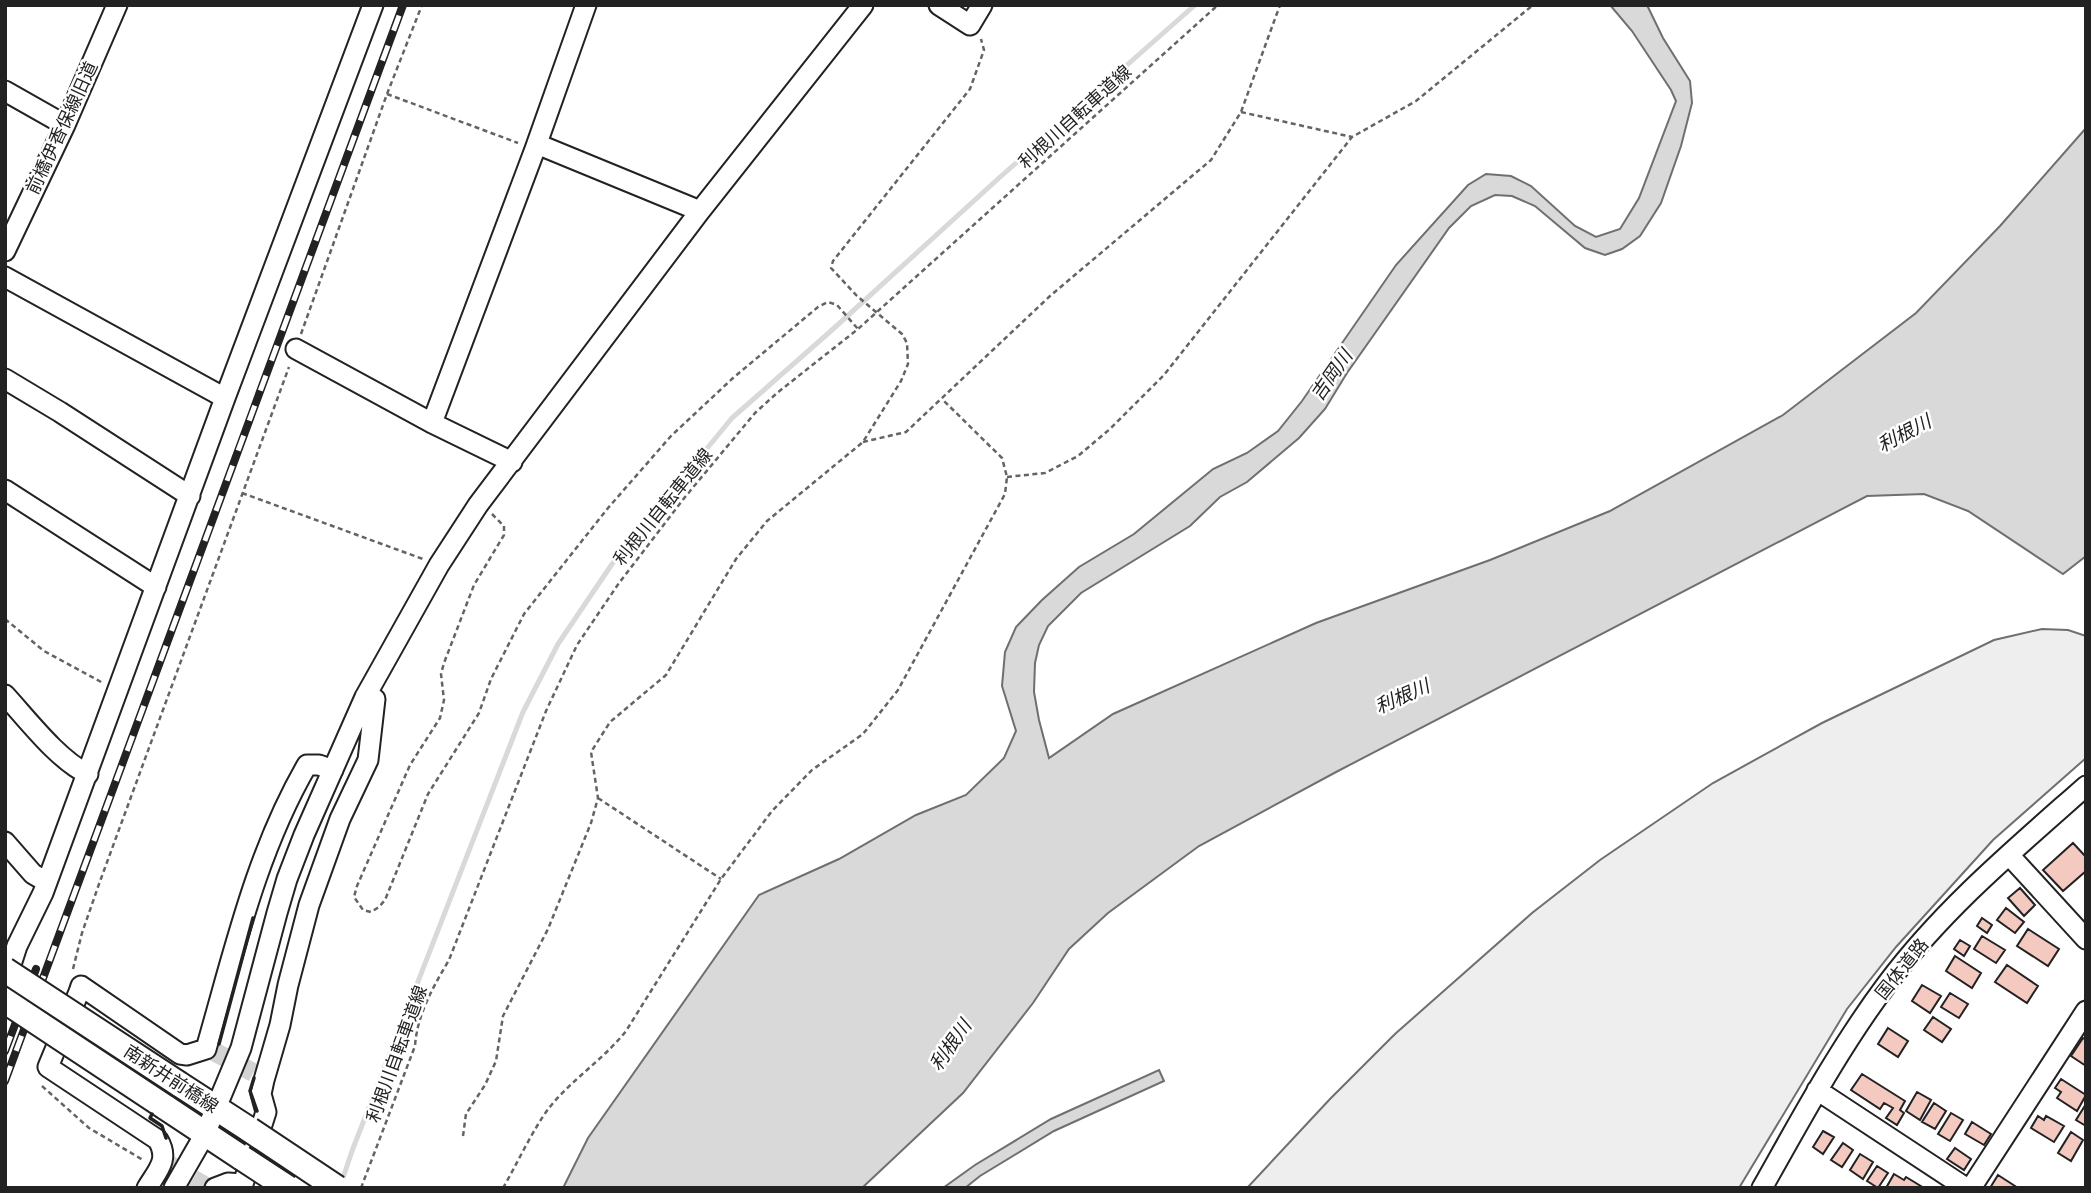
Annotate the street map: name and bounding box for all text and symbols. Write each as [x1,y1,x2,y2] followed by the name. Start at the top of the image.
[21,58,101,197] street label: 前橋伊香保線旧道
[1013,60,1135,173] street label: 利根川自転車道線
[1305,343,1358,405] water label: 吉岡川
[1873,408,1936,456] water label: 利根川
[608,443,716,569] street label: 利根川自転車道線
[1371,673,1434,718] water label: 利根川
[1870,933,1932,1003] street label: 国体道路
[361,982,431,1125] street label: 利根川自転車道線
[924,1013,977,1075] water label: 利根川
[120,1040,223,1117] street label: 南新井前橋線

